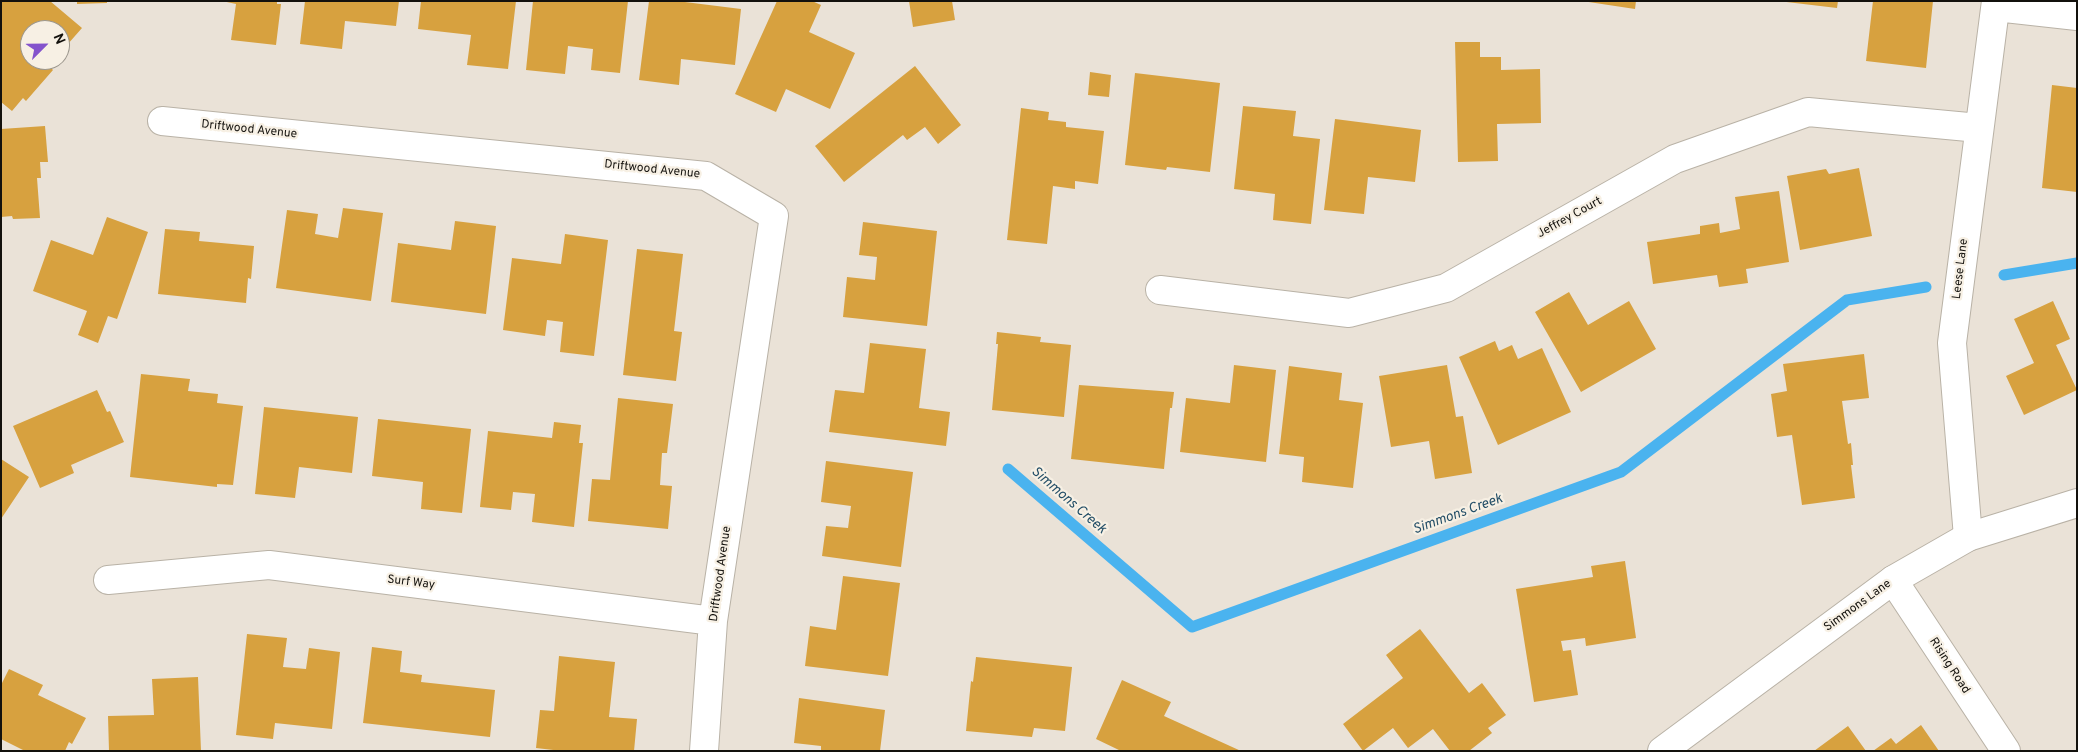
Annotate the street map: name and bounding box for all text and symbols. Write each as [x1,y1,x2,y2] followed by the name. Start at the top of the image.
[20,20,70,70] north arrow
[49,31,68,47] text: N
[200,118,298,142] street label: Driftwood Avenue
[603,158,701,182] street label: Driftwood Avenue
[1535,194,1605,242] street label: Jeffrey Court
[1950,238,1972,300] street label: Leese Lane
[1027,464,1109,538] water label: Simmons Creek
[1411,491,1505,539] water label: Simmons Creek
[707,525,735,623] street label: Driftwood Avenue
[386,573,436,593] street label: Surf Way
[1822,577,1894,635] street label: Simmons Lane
[1926,635,1972,697] street label: Rising Road

